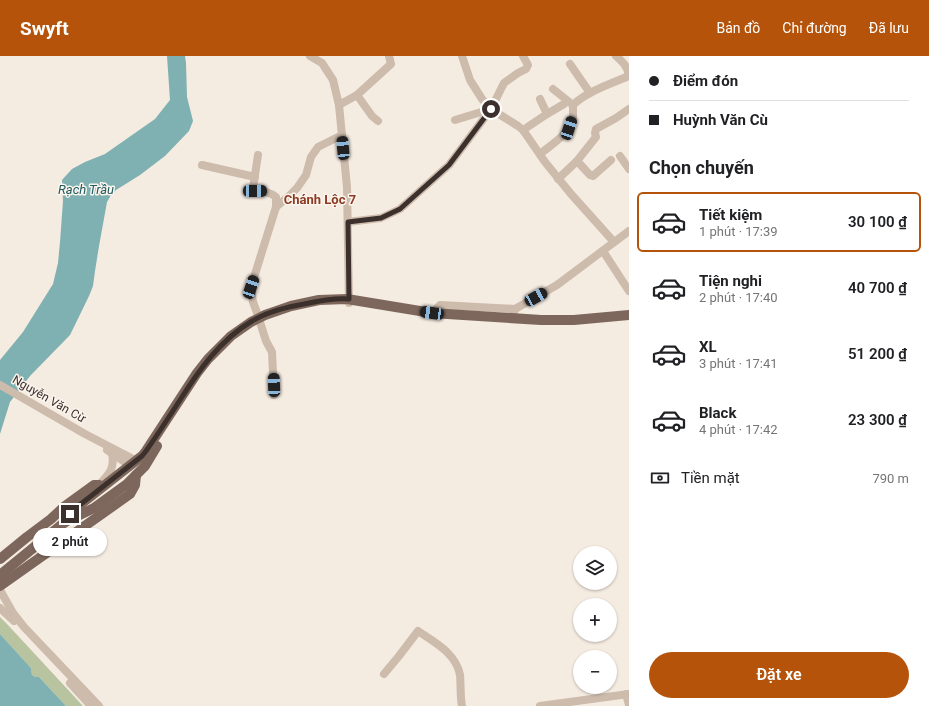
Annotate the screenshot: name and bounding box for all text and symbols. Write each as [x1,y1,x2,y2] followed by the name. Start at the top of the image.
[20,17,69,40] text: Swyft
[716,20,760,36] text: Bản đồ
[782,20,847,36] text: Chỉ đường
[869,20,909,36] text: Đã lưu
[673,72,738,90] text: Điểm đón
[482,100,500,118] route start
[673,111,768,129] text: Huỳnh Văn Cù
[560,115,578,141] car
[336,136,350,160] car
[649,157,754,178] text: Chọn chuyến
[58,182,114,197] water label: Rạch Trầu
[243,185,267,197] car
[284,192,356,207] district label: Chánh Lộc 7
[651,204,687,240] icon: car
[699,206,762,224] text: Tiết kiệm
[848,213,907,231] text: 30 100 ₫
[699,224,778,239] text: 1 phút · 17:39
[651,270,687,306] icon: car
[699,272,762,290] text: Tiện nghi
[242,274,260,300] car
[848,279,907,297] text: 40 700 ₫
[523,286,549,308] car
[699,290,778,305] text: 2 phút · 17:40
[419,305,445,321] car
[651,336,687,372] icon: car
[699,338,717,356] text: XL
[848,345,907,363] text: 51 200 ₫
[699,356,778,371] text: 3 phút · 17:41
[10,372,89,426] street label: Nguyễn Văn Cừ
[268,373,280,397] car
[651,402,687,438] icon: car
[699,404,736,422] text: Black
[848,411,907,429] text: 23 300 ₫
[699,422,778,437] text: 4 phút · 17:42
[649,467,671,489] icon: cash
[681,469,740,487] text: Tiền mặt
[872,471,909,486] text: 790 m
[61,505,79,523] route end
[33,528,107,556] callout: 2 phút
[52,534,88,549] text: 2 phút
[573,546,617,694] map controls
[573,546,617,590] button: layers
[573,598,617,642] button: +
[573,650,617,694] button: −
[649,652,909,698] button: Đặt xe

